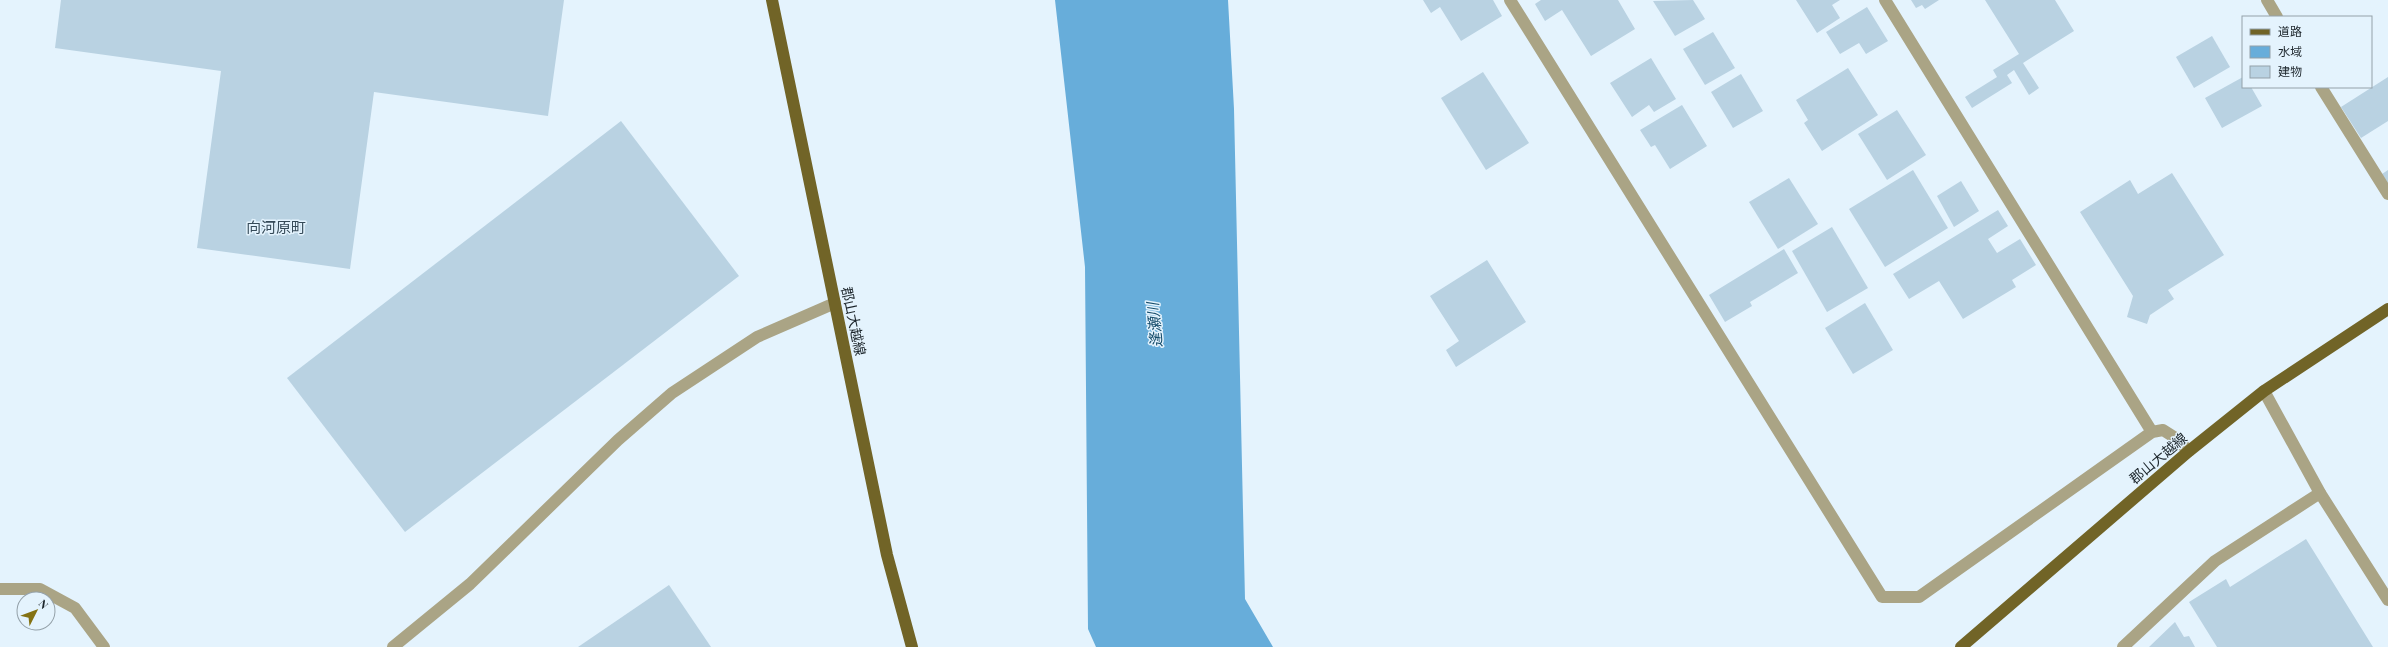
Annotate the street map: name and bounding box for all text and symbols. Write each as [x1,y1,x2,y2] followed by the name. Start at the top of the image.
[2242,16,2372,88] legend
[2278,23,2302,39] text: 道路
[2278,43,2302,59] text: 水域
[2278,63,2302,79] text: 建物
[246,217,306,237] district label: 向河原町
[837,285,871,357] street label: 郡山大越線
[1142,300,1166,348] water label: 逢瀬川
[2125,428,2191,488] street label: 郡山大越線
[16,591,56,631] north arrow
[36,596,52,612] text: N

